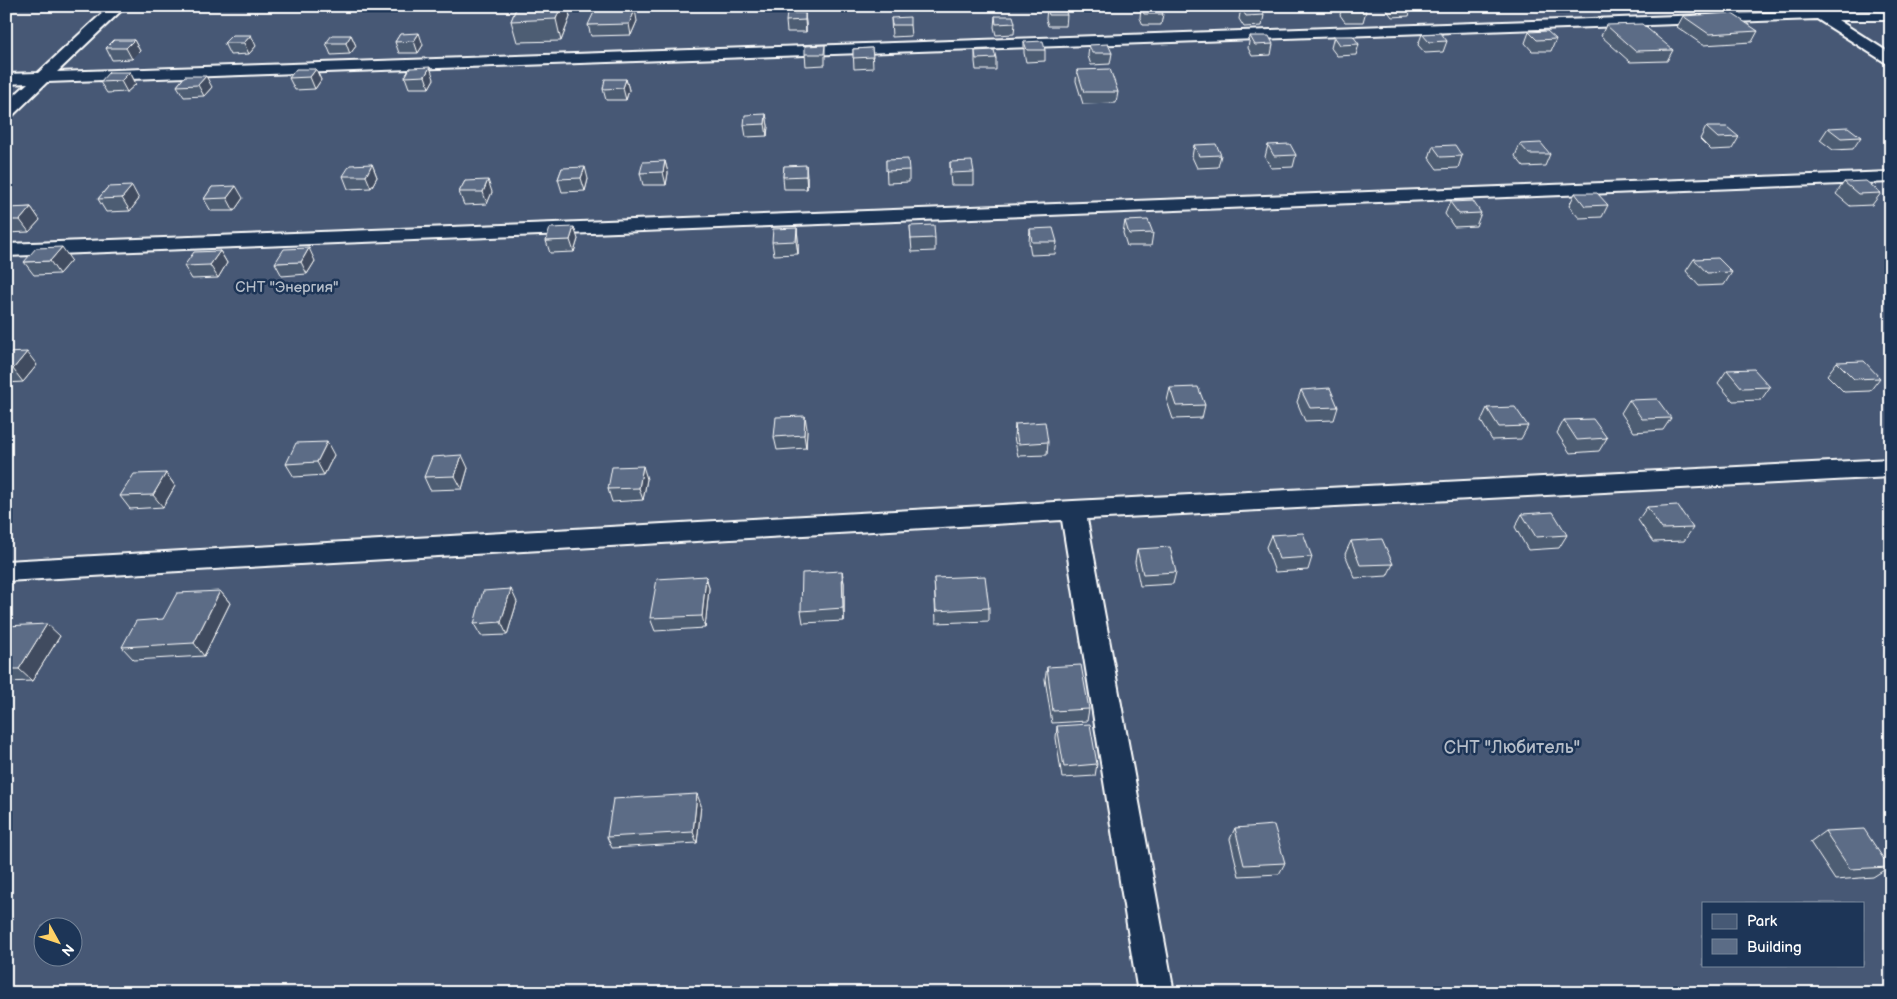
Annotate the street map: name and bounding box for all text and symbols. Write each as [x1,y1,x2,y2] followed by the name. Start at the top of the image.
[235,278,339,297] park label: СНТ "Энергия"
[1444,737,1580,758] park label: СНТ "Любитель"
[1702,902,1864,966] legend
[1747,912,1778,931] text: Park
[32,916,82,966] north arrow
[1747,938,1802,957] text: Building
[58,941,77,960] text: N

